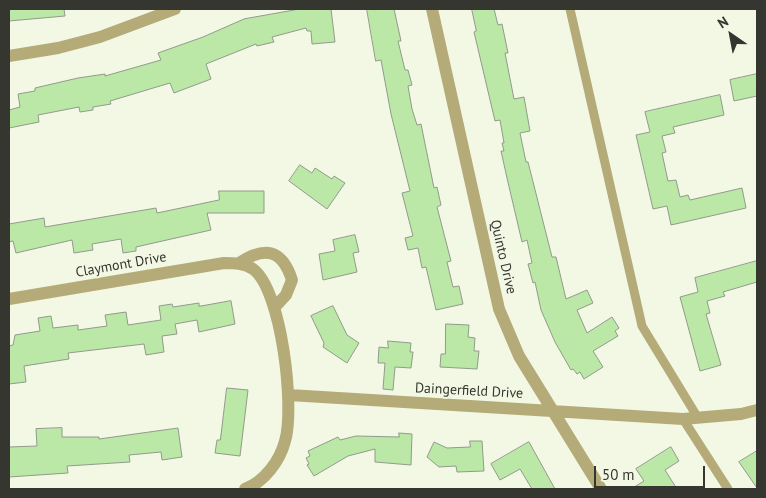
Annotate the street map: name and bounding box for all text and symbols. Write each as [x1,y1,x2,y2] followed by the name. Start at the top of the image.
[706,10,756,60] north arrow
[714,12,732,32] text: N
[486,218,520,296] street label: Quinto Drive
[74,249,168,281] street label: Claymont Drive
[414,380,524,402] street label: Daingerfield Drive
[596,456,707,488] scale bar
[602,465,635,484] text: 50 m

